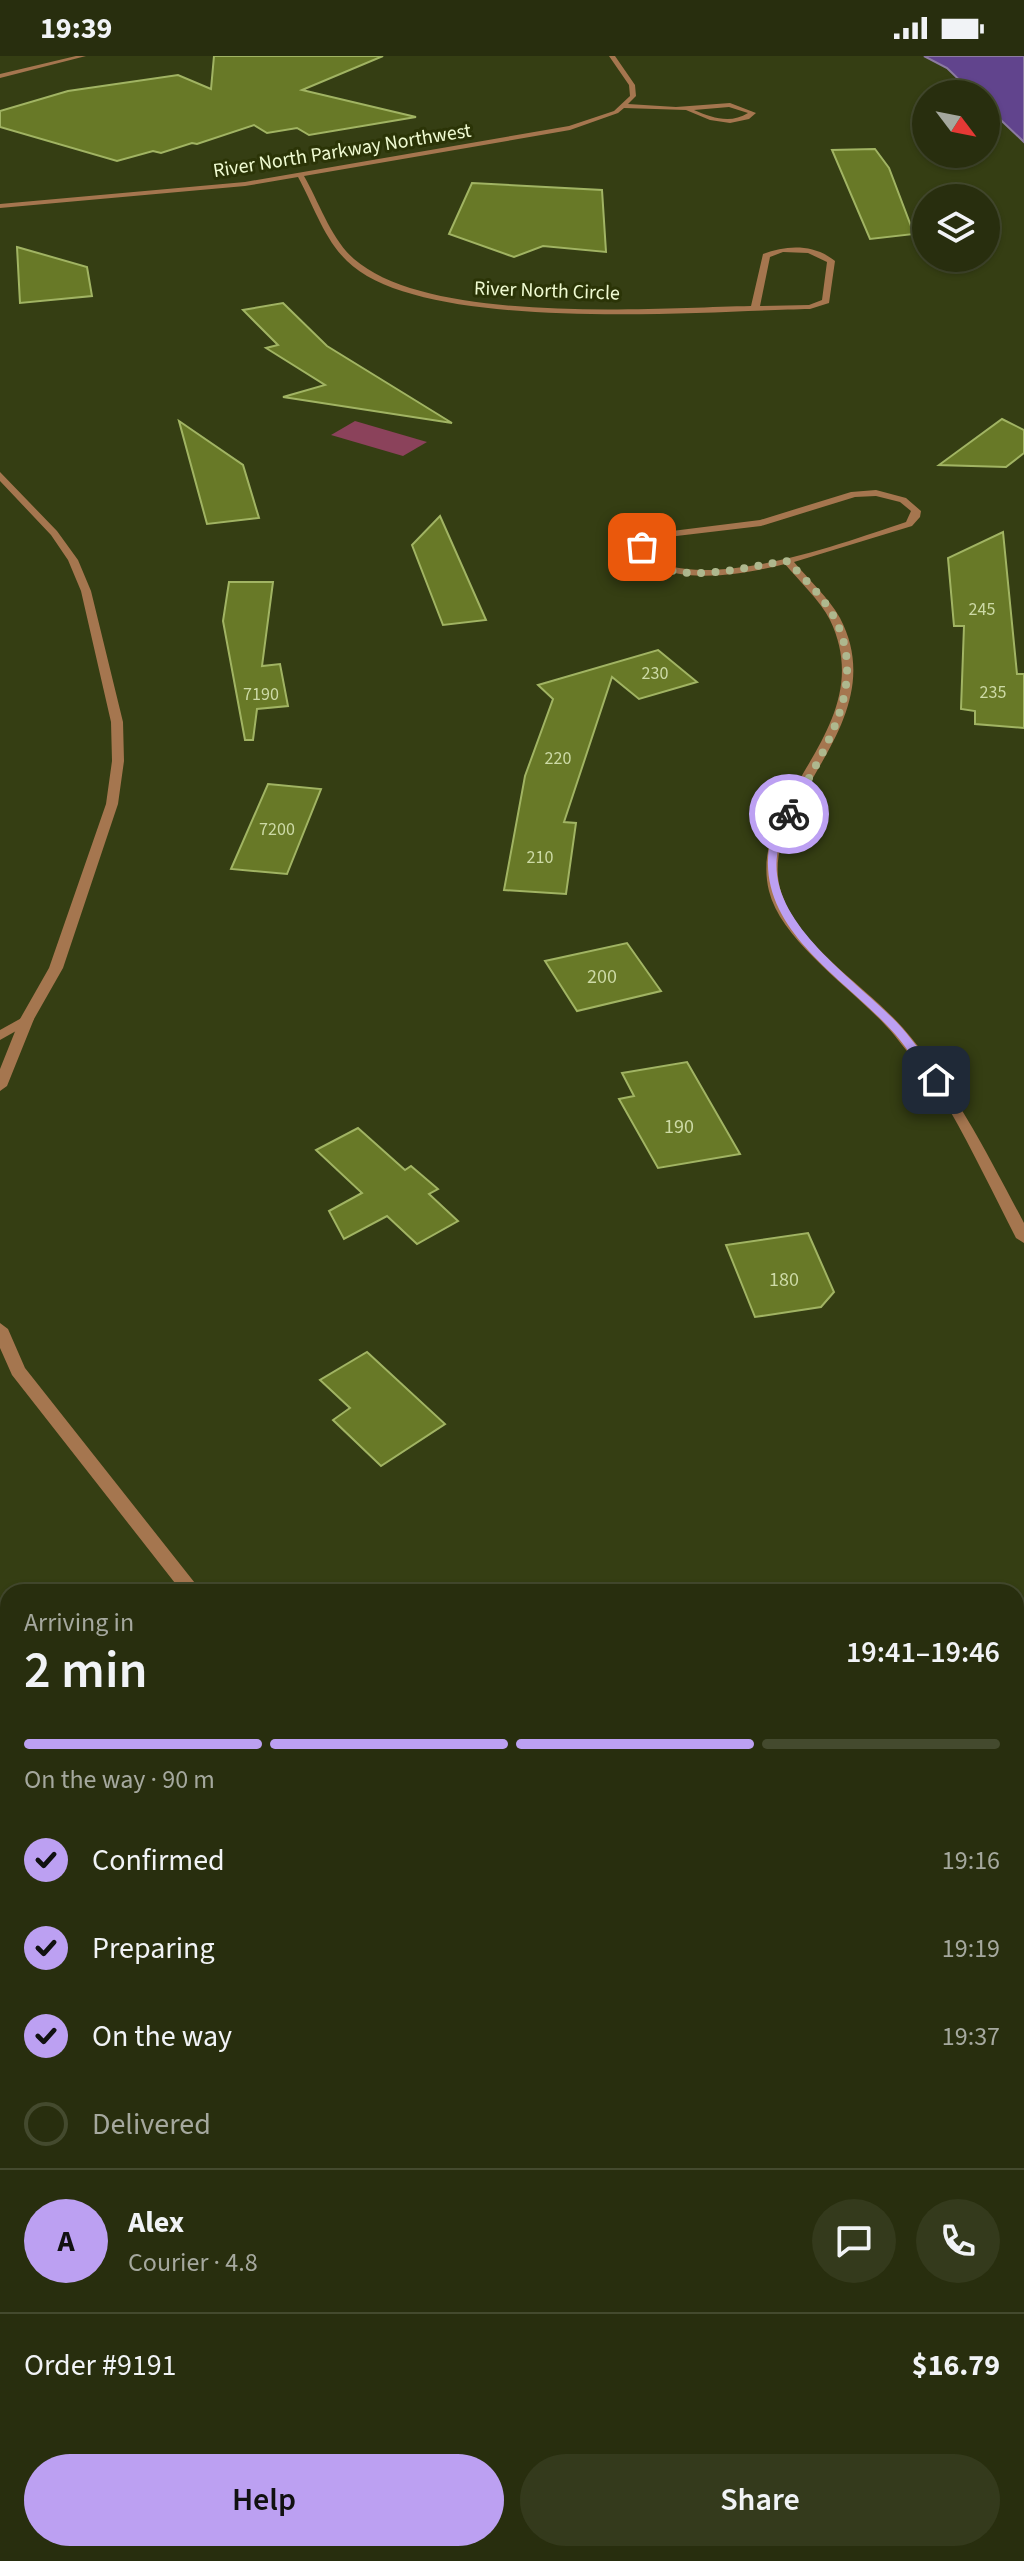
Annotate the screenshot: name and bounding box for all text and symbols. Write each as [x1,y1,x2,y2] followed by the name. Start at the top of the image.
[40,7,112,50] text: 19:39
[912,80,1000,168] north arrow
[912,80,1000,272] map controls
[211,117,474,185] street label: River North Parkway Northwest
[912,184,1000,272] button: layers
[474,274,620,308] street label: River North Circle
[608,513,676,581] pin
[620,525,664,569] icon: bag
[969,597,995,622] house number: 245
[642,661,668,686] house number: 230
[980,680,1006,705] house number: 235
[243,682,279,707] house number: 7190
[545,746,571,771] house number: 220
[749,774,829,854] courier
[767,792,811,836] icon: bike
[259,817,295,842] house number: 7200
[527,845,553,870] house number: 210
[587,963,617,991] house number: 200
[902,1046,970,1114] pin
[914,1058,958,1102] icon: home
[664,1113,694,1141] house number: 190
[769,1266,799,1294] house number: 180
[24,1604,134,1641] text: Arriving in
[846,1631,1000,1674] text: 19:41–19:46
[24,1634,148,1708] text: 2 min
[24,1761,215,1798] text: On the way · 90 m
[24,1838,68,1882] icon: check
[92,1839,225,1882] text: Confirmed
[942,1842,1000,1879] text: 19:16
[24,1926,68,1970] icon: check
[92,1927,215,1970] text: Preparing
[942,1930,1000,1967] text: 19:19
[24,2014,68,2058] icon: check
[92,2015,232,2058] text: On the way
[942,2018,1000,2055] text: 19:37
[92,2103,211,2146] text: Delivered
[812,2199,896,2283] button: chat
[916,2199,1000,2283] button: phone
[128,2201,184,2244] text: Alex
[57,2220,75,2263] text: A
[128,2244,258,2281] text: Courier · 4.8
[24,2344,177,2387] text: Order #9191
[912,2344,1000,2387] text: $16.79
[24,2454,504,2546] button: Help
[520,2454,1000,2546] button: Share

